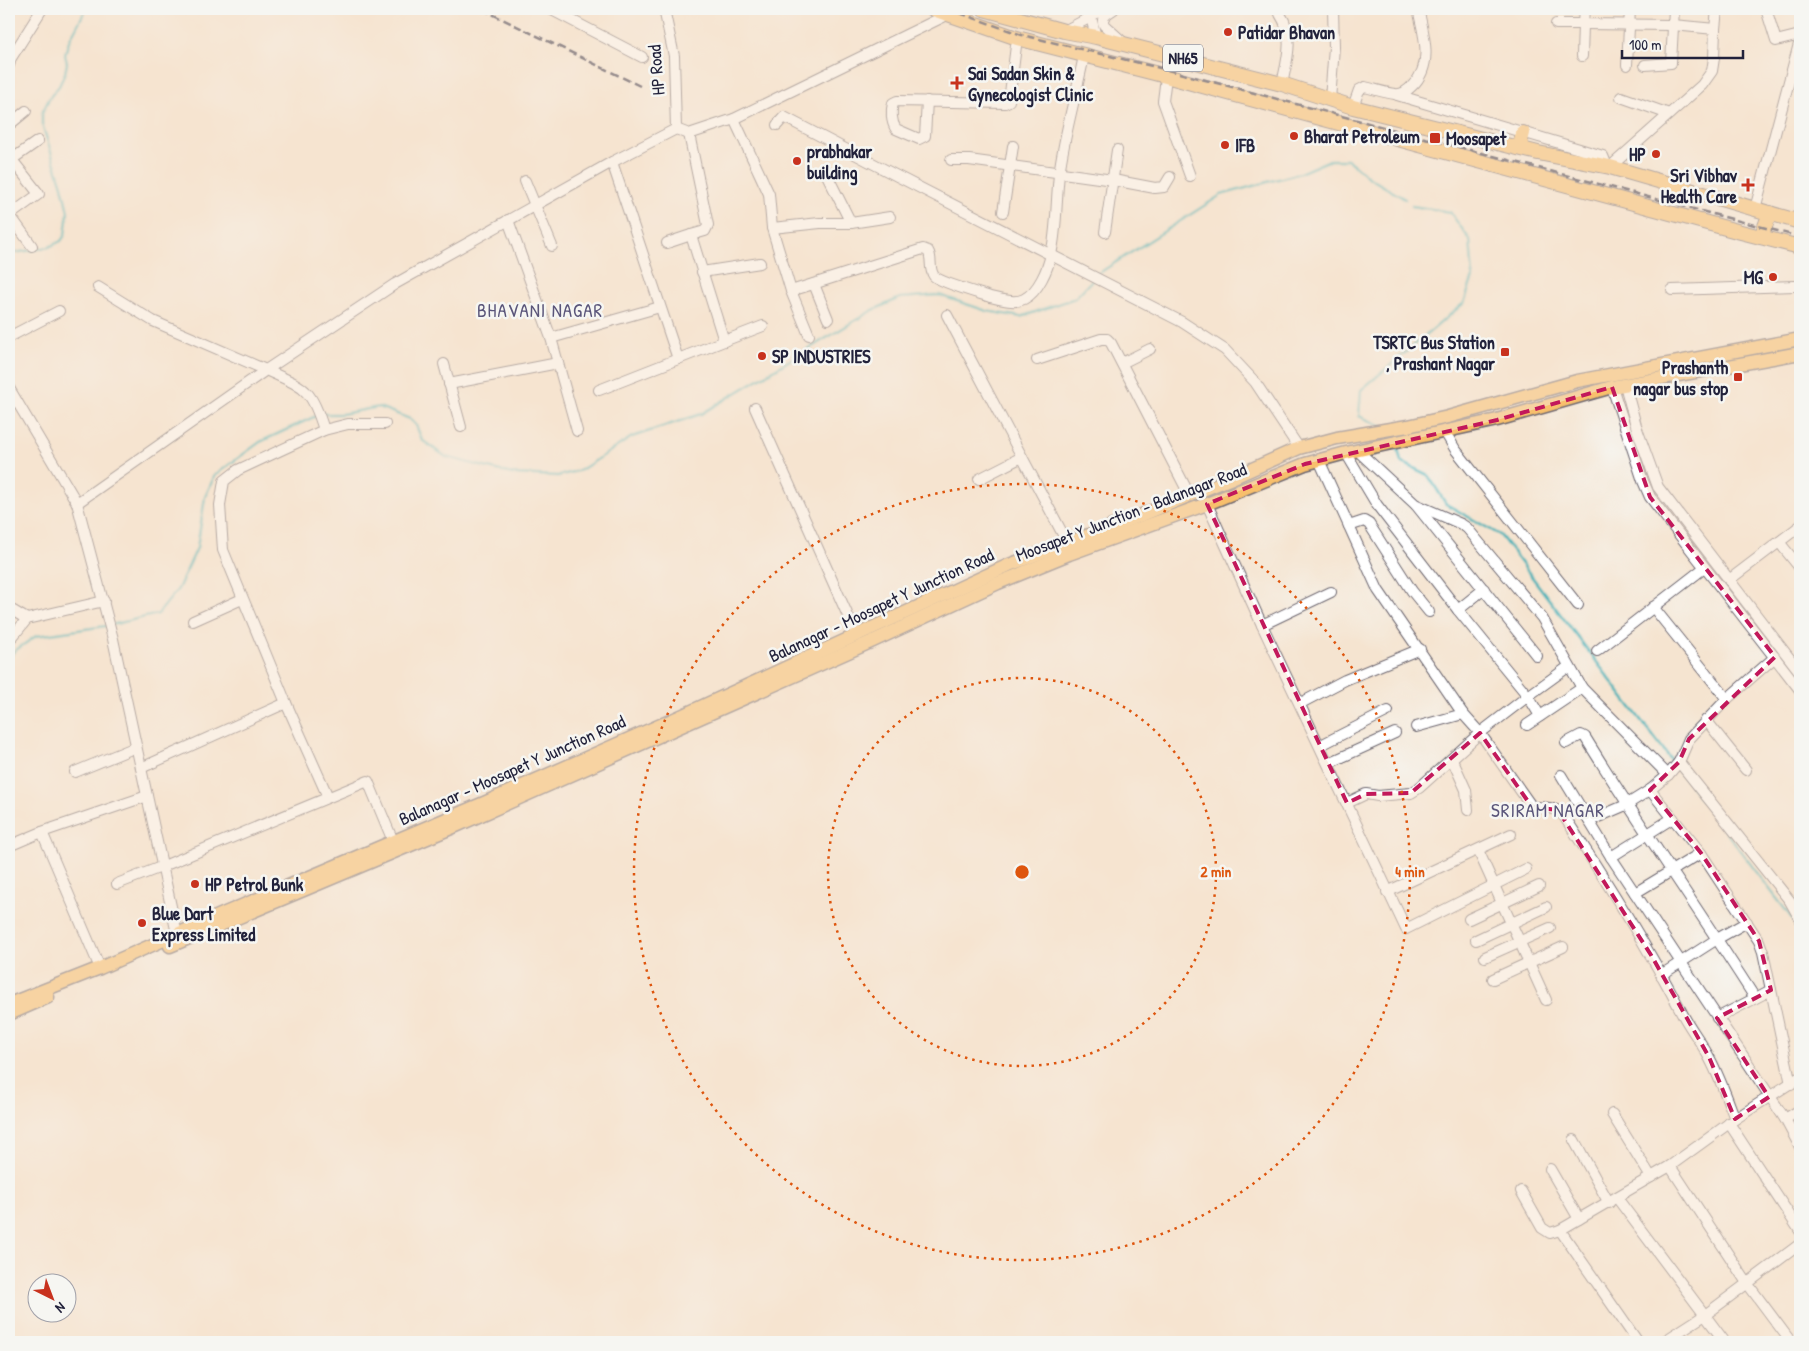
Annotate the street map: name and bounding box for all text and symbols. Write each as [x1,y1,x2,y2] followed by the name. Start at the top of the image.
[1238,20,1335,45] place label: Patidar Bhavan
[1222,26,1234,38] marker: Patidar Bhavan
[1622,28,1743,60] scale bar
[1629,34,1662,55] text: 100 m
[641,44,671,96] street label: HP Road
[1163,44,1203,72] road number: NH65
[968,61,1094,108] place label: Sai Sadan Skin & Gynecologist Clinic
[950,76,964,90] marker: Sai Sadan Skin & Gynecologist Clinic
[1304,124,1420,149] place label: Bharat Petroleum
[1446,126,1507,152] place label: Moosapet
[1288,130,1300,142] marker: Bharat Petroleum
[1428,131,1442,145] marker: Moosapet
[1235,133,1255,158] place label: IFB
[807,139,872,186] place label: prabhakar building
[1219,139,1231,151] marker: IFB
[1629,142,1646,167] place label: HP
[1650,148,1662,160] marker: HP
[791,155,803,167] marker: prabhakar building
[1661,163,1738,209] place label: Sri Vibhav Health Care
[1741,178,1755,192] marker: Sri Vibhav Health Care
[1744,265,1763,290] place label: MG
[1767,271,1779,283] marker: MG
[477,297,603,323] district label: BHAVANI NAGAR
[1372,330,1495,377] place label: TSRTC Bus Station , Prashant Nagar
[772,344,871,369] place label: SP INDUSTRIES
[1499,346,1511,358] marker: TSRTC Bus Station , Prashant Nagar
[756,350,768,362] marker: SP INDUSTRIES
[1633,355,1728,402] place label: Prashanth nagar bus stop
[1732,371,1744,383] marker: Prashanth nagar bus stop
[1012,456,1250,568] street label: Moosapet Y Junction - Balanagar Road
[764,542,998,668] street label: Balanagar - Moosapet Y Junction Road
[395,709,629,831] street label: Balanagar - Moosapet Y Junction Road
[1491,797,1605,823] district label: SRIRAM NAGAR
[1201,861,1232,882] text: 2 min
[1395,861,1425,882] text: 4 min
[1013,863,1031,881] centre of rings
[205,872,304,897] place label: HP Petrol Bunk
[189,878,201,890] marker: HP Petrol Bunk
[152,901,255,948] place label: Blue Dart Express Limited
[136,917,148,929] marker: Blue Dart Express Limited
[28,1274,78,1324] north arrow
[52,1298,70,1318] text: N

